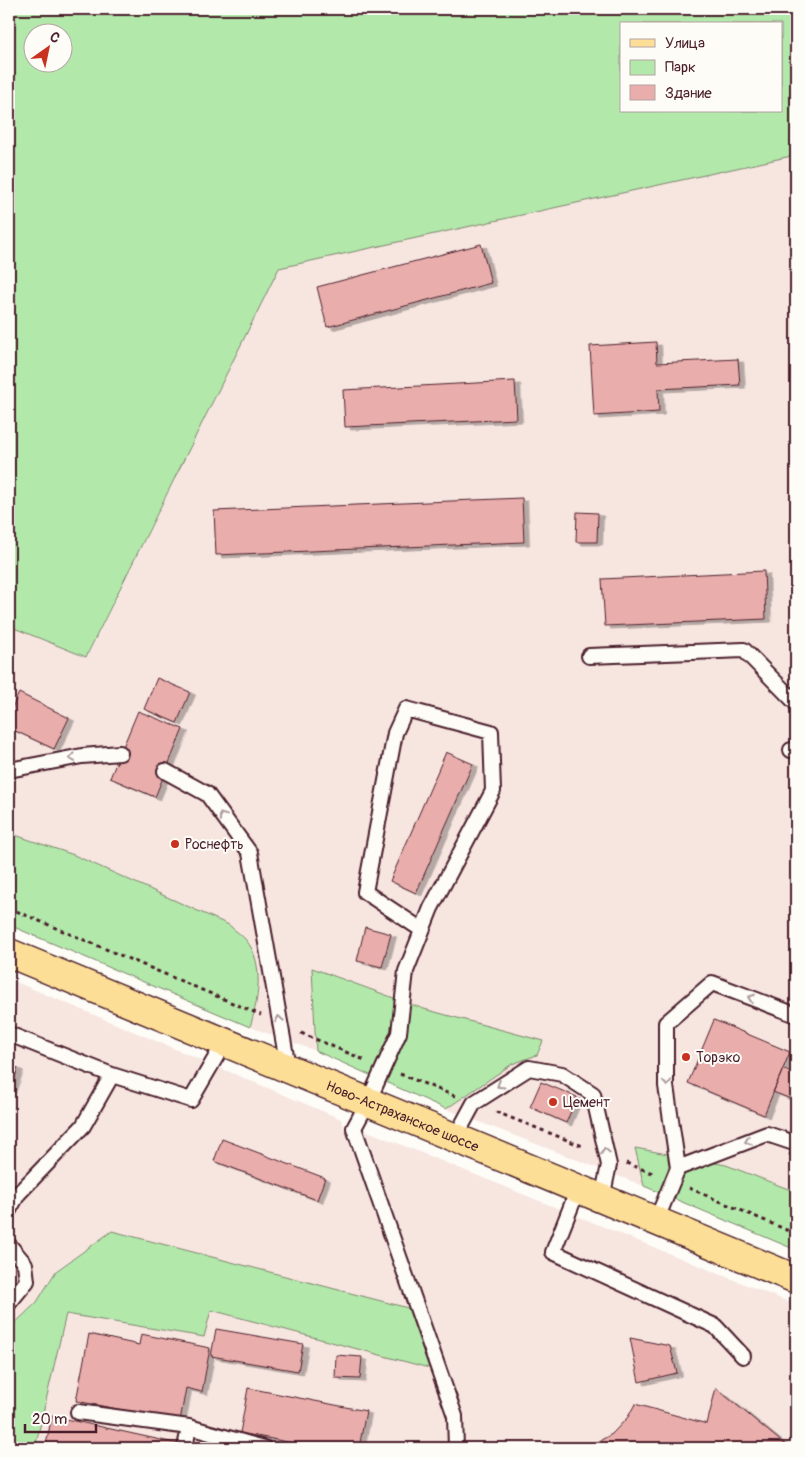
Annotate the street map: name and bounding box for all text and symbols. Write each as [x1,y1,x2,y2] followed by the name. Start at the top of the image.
[22,22,72,72] north arrow
[620,22,782,112] legend
[47,28,63,47] text: С
[665,34,705,53] text: Улица
[665,58,696,77] text: Парк
[665,84,712,103] text: Здание
[67,752,76,762] one-way arrow
[220,813,228,822] one-way arrow
[185,836,244,853] place label: Роснефть
[169,838,181,850] marker: Роснефть
[747,994,756,1004] one-way arrow
[275,1015,285,1023] one-way arrow
[696,1049,741,1066] place label: Торэко
[680,1051,692,1063] marker: Торэко
[323,1077,481,1156] street label: Ново-Астраханское шоссе
[497,1079,506,1088] one-way arrow
[661,1079,672,1087] one-way arrow
[563,1094,610,1111] place label: Цемент
[547,1096,559,1108] marker: Цемент
[744,1135,753,1145] one-way arrow
[600,1146,611,1155] one-way arrow
[25,1402,96,1434] scale bar
[32,1410,67,1429] text: 20 m

